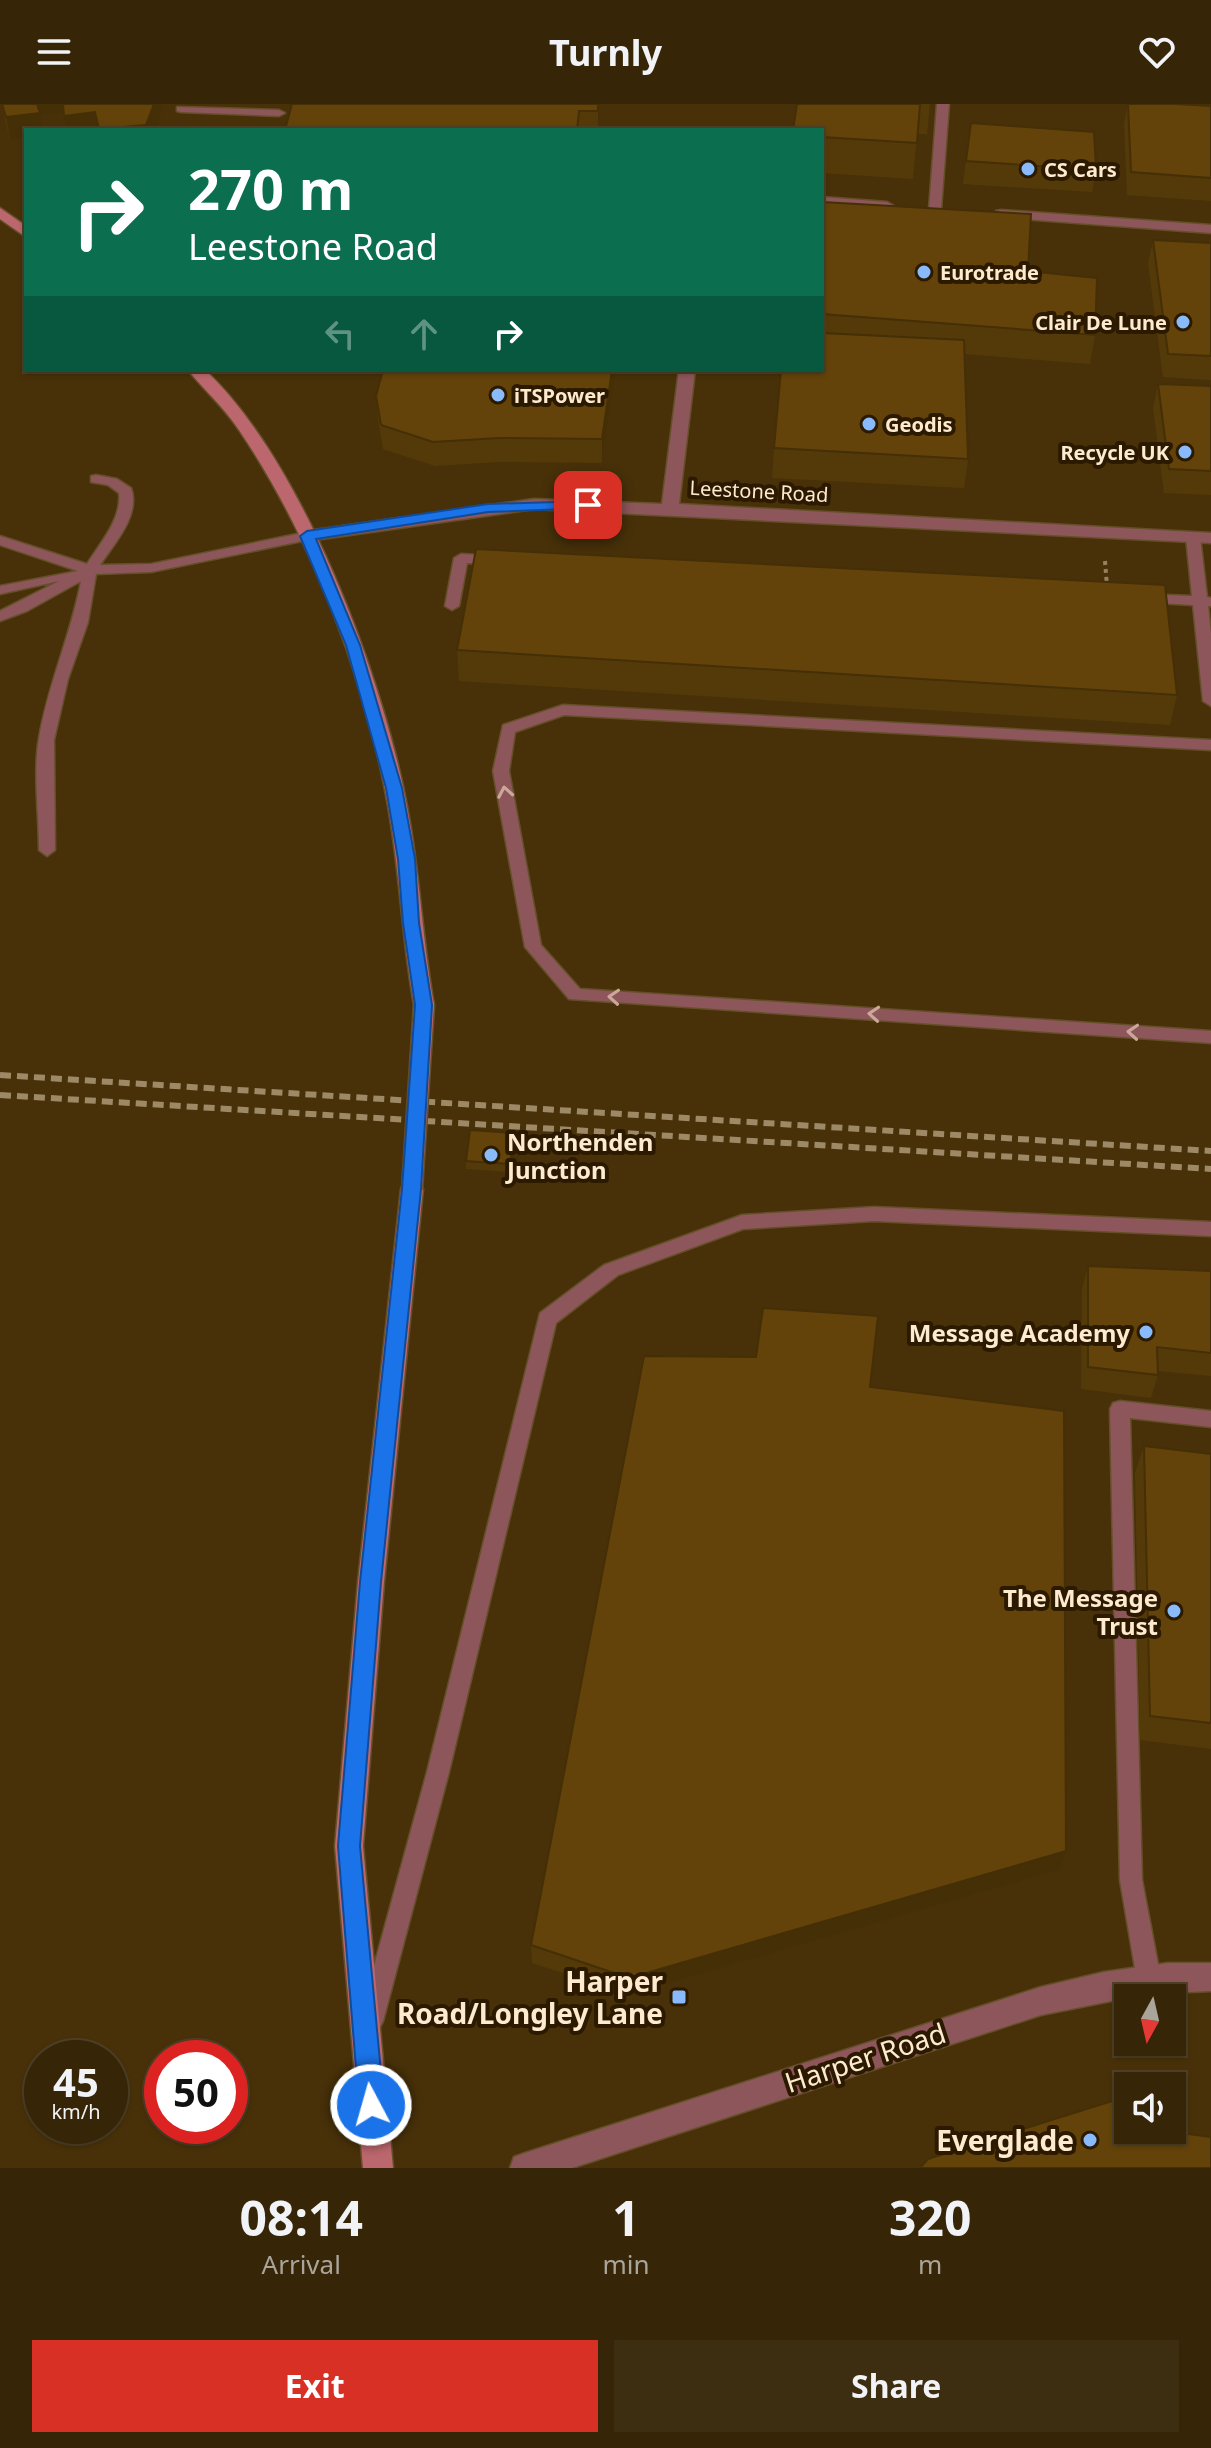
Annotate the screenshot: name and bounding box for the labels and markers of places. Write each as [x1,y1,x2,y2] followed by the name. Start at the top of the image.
[1044,156,1117,183] place label: CS Cars
[1019,160,1037,178] marker: CS Cars
[940,259,1039,286] place label: Eurotrade
[915,263,933,281] marker: Eurotrade
[1035,309,1167,336] place label: Clair De Lune
[1174,313,1192,331] marker: Clair De Lune
[514,382,605,409] place label: iTSPower
[489,386,507,404] marker: iTSPower
[885,411,953,438] place label: Geodis
[860,415,878,433] marker: Geodis
[1060,439,1170,466] place label: Recycle UK
[1176,443,1194,461] marker: Recycle UK
[554,471,622,539] pin
[505,1125,653,1186] place label: Northenden Junction
[482,1146,500,1164] marker: Northenden Junction
[909,1316,1130,1349] place label: Message Academy
[1137,1323,1155,1341] marker: Message Academy
[1003,1581,1158,1642] place label: The Message Trust
[1165,1602,1183,1620] marker: The Message Trust
[397,1962,663,2032] place label: Harper Road/Longley Lane
[670,1988,688,2006] marker: Harper Road/Longley Lane
[936,2121,1074,2159] place label: Everglade
[1081,2131,1099,2149] marker: Everglade

